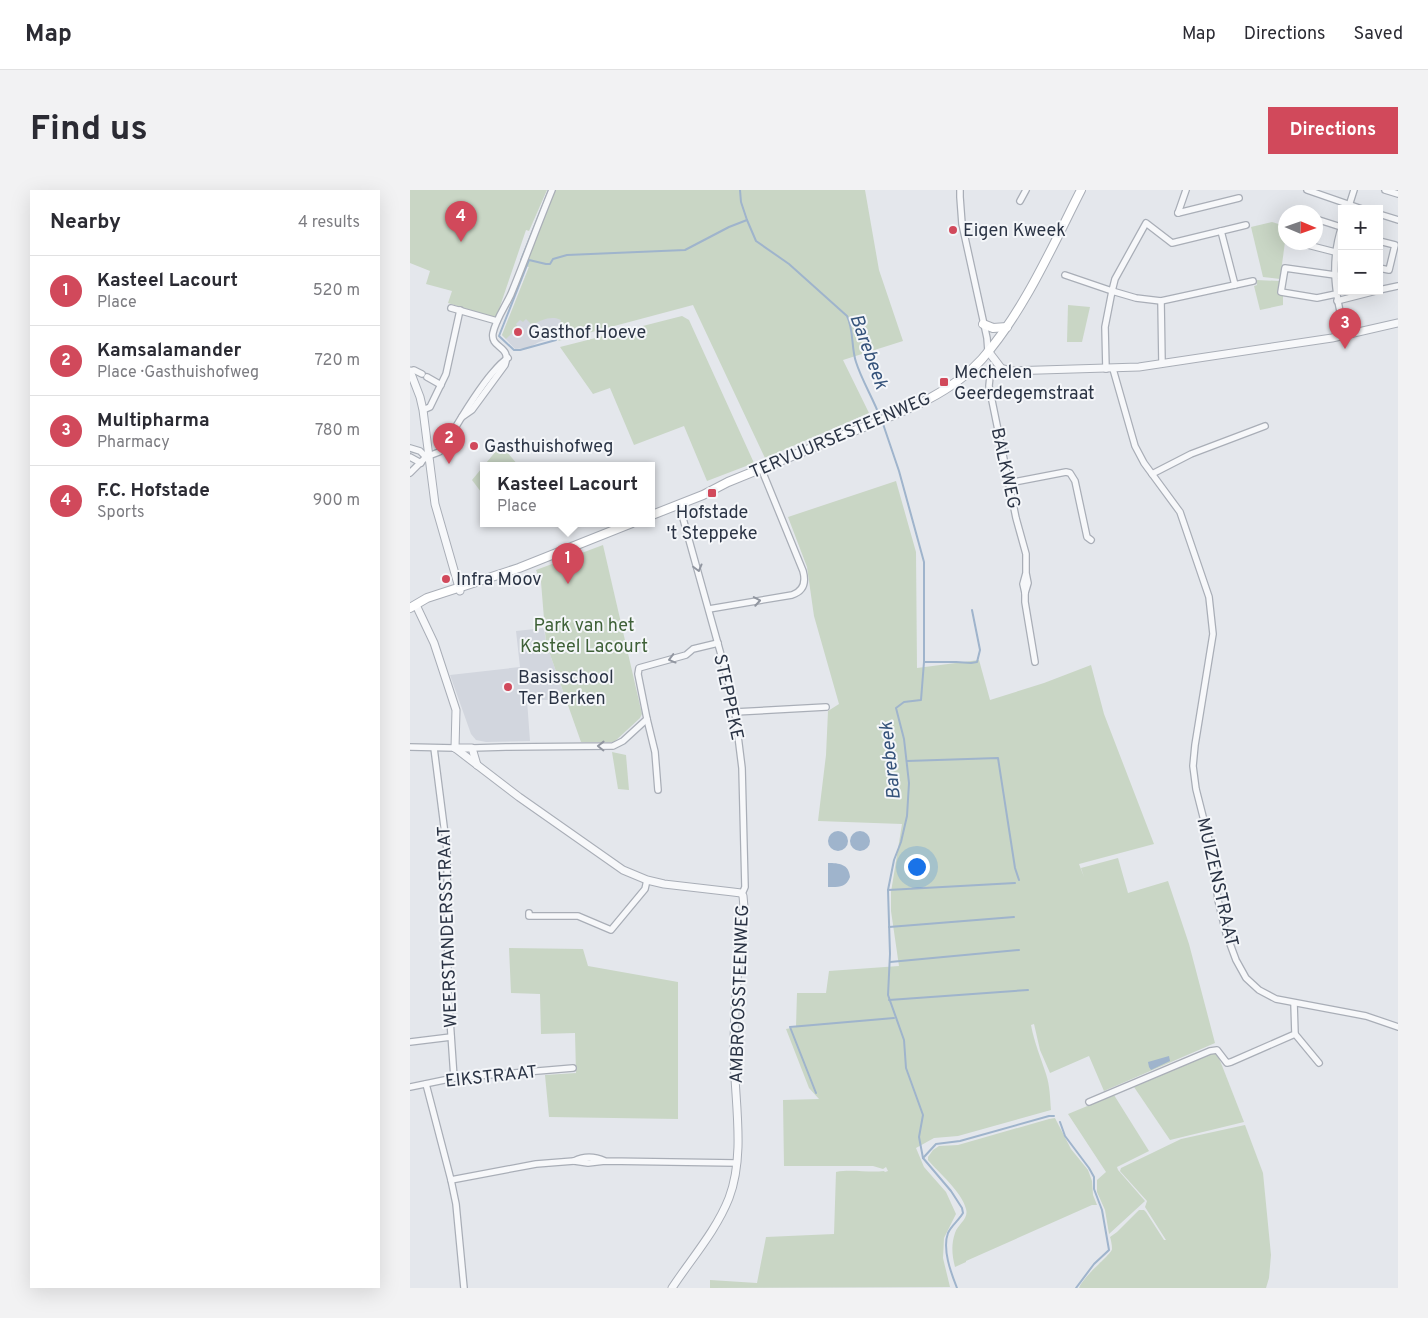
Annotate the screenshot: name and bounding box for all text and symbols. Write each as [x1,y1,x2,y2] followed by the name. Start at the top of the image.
[25,20,72,50] text: Map
[1182,23,1216,46] text: Map
[1244,23,1326,46] text: Directions
[1354,23,1403,46] text: Saved
[1268,107,1398,154] button: Directions
[30,108,148,152] text: Find us
[445,201,477,242] pin: 4
[1278,205,1323,250] north arrow
[1338,205,1383,295] map controls
[1338,205,1383,250] button: +
[50,209,121,236] text: Nearby
[298,213,360,233] text: 4 results
[963,220,1066,243] place label: Eigen Kweek
[947,224,959,236] marker: Eigen Kweek
[1338,250,1383,295] button: −
[97,269,238,293] text: Kasteel Lacourt
[63,281,69,301] text: 1
[313,281,360,301] text: 520 m
[97,293,137,313] text: Place
[1329,308,1361,349] pin: 3
[843,311,893,393] water label: Barebeek
[528,322,646,345] place label: Gasthof Hoeve
[512,326,524,338] marker: Gasthof Hoeve
[97,339,241,363] text: Kamsalamander
[61,351,71,371] text: 2
[315,351,360,371] text: 720 m
[954,362,1095,406] place label: Mechelen Geerdegemstraat
[97,363,259,383] text: Place · Gasthuishofweg
[938,376,950,388] marker: Mechelen Geerdegemstraat
[747,388,935,485] street label: TERVUURSESTEENWEG
[97,409,209,433] text: Multipharma
[61,421,71,441] text: 3
[315,421,360,441] text: 780 m
[433,423,465,464] pin: 2
[985,426,1024,511] street label: BALKWEG
[97,433,170,453] text: Pharmacy
[484,436,613,459] place label: Gasthuishofweg
[468,440,480,452] marker: Gasthuishofweg
[480,462,655,527] popup
[497,473,638,497] text: Kasteel Lacourt
[97,479,210,503] text: F.C. Hofstade
[706,487,718,499] marker: Hofstade 't Steppeke
[61,491,71,511] text: 4
[313,491,360,511] text: 900 m
[497,497,537,517] text: Place
[667,502,757,546] place label: Hofstade 't Steppeke
[97,503,145,523] text: Sports
[552,543,584,584] pin: 1
[692,563,702,572] one-way arrow
[456,569,542,592] place label: Infra Moov
[440,573,452,585] marker: Infra Moov
[753,596,761,606] one-way arrow
[520,615,648,659] park label: Park van het Kasteel Lacourt
[707,652,748,742] street label: STEPPEKE
[669,653,677,663] one-way arrow
[518,667,614,711] place label: Basisschool Ter Berken
[502,681,514,693] marker: Basisschool Ter Berken
[875,720,907,801] water label: Barebeek
[597,741,604,751] one-way arrow
[1190,815,1243,949] street label: MUIZENSTRAAT
[433,826,464,1028] street label: WEERSTANDERSSTRAAT
[904,854,930,880] your location
[726,904,755,1084] street label: AMBROOSSTEENWEG
[444,1061,538,1094] street label: EIKSTRAAT

